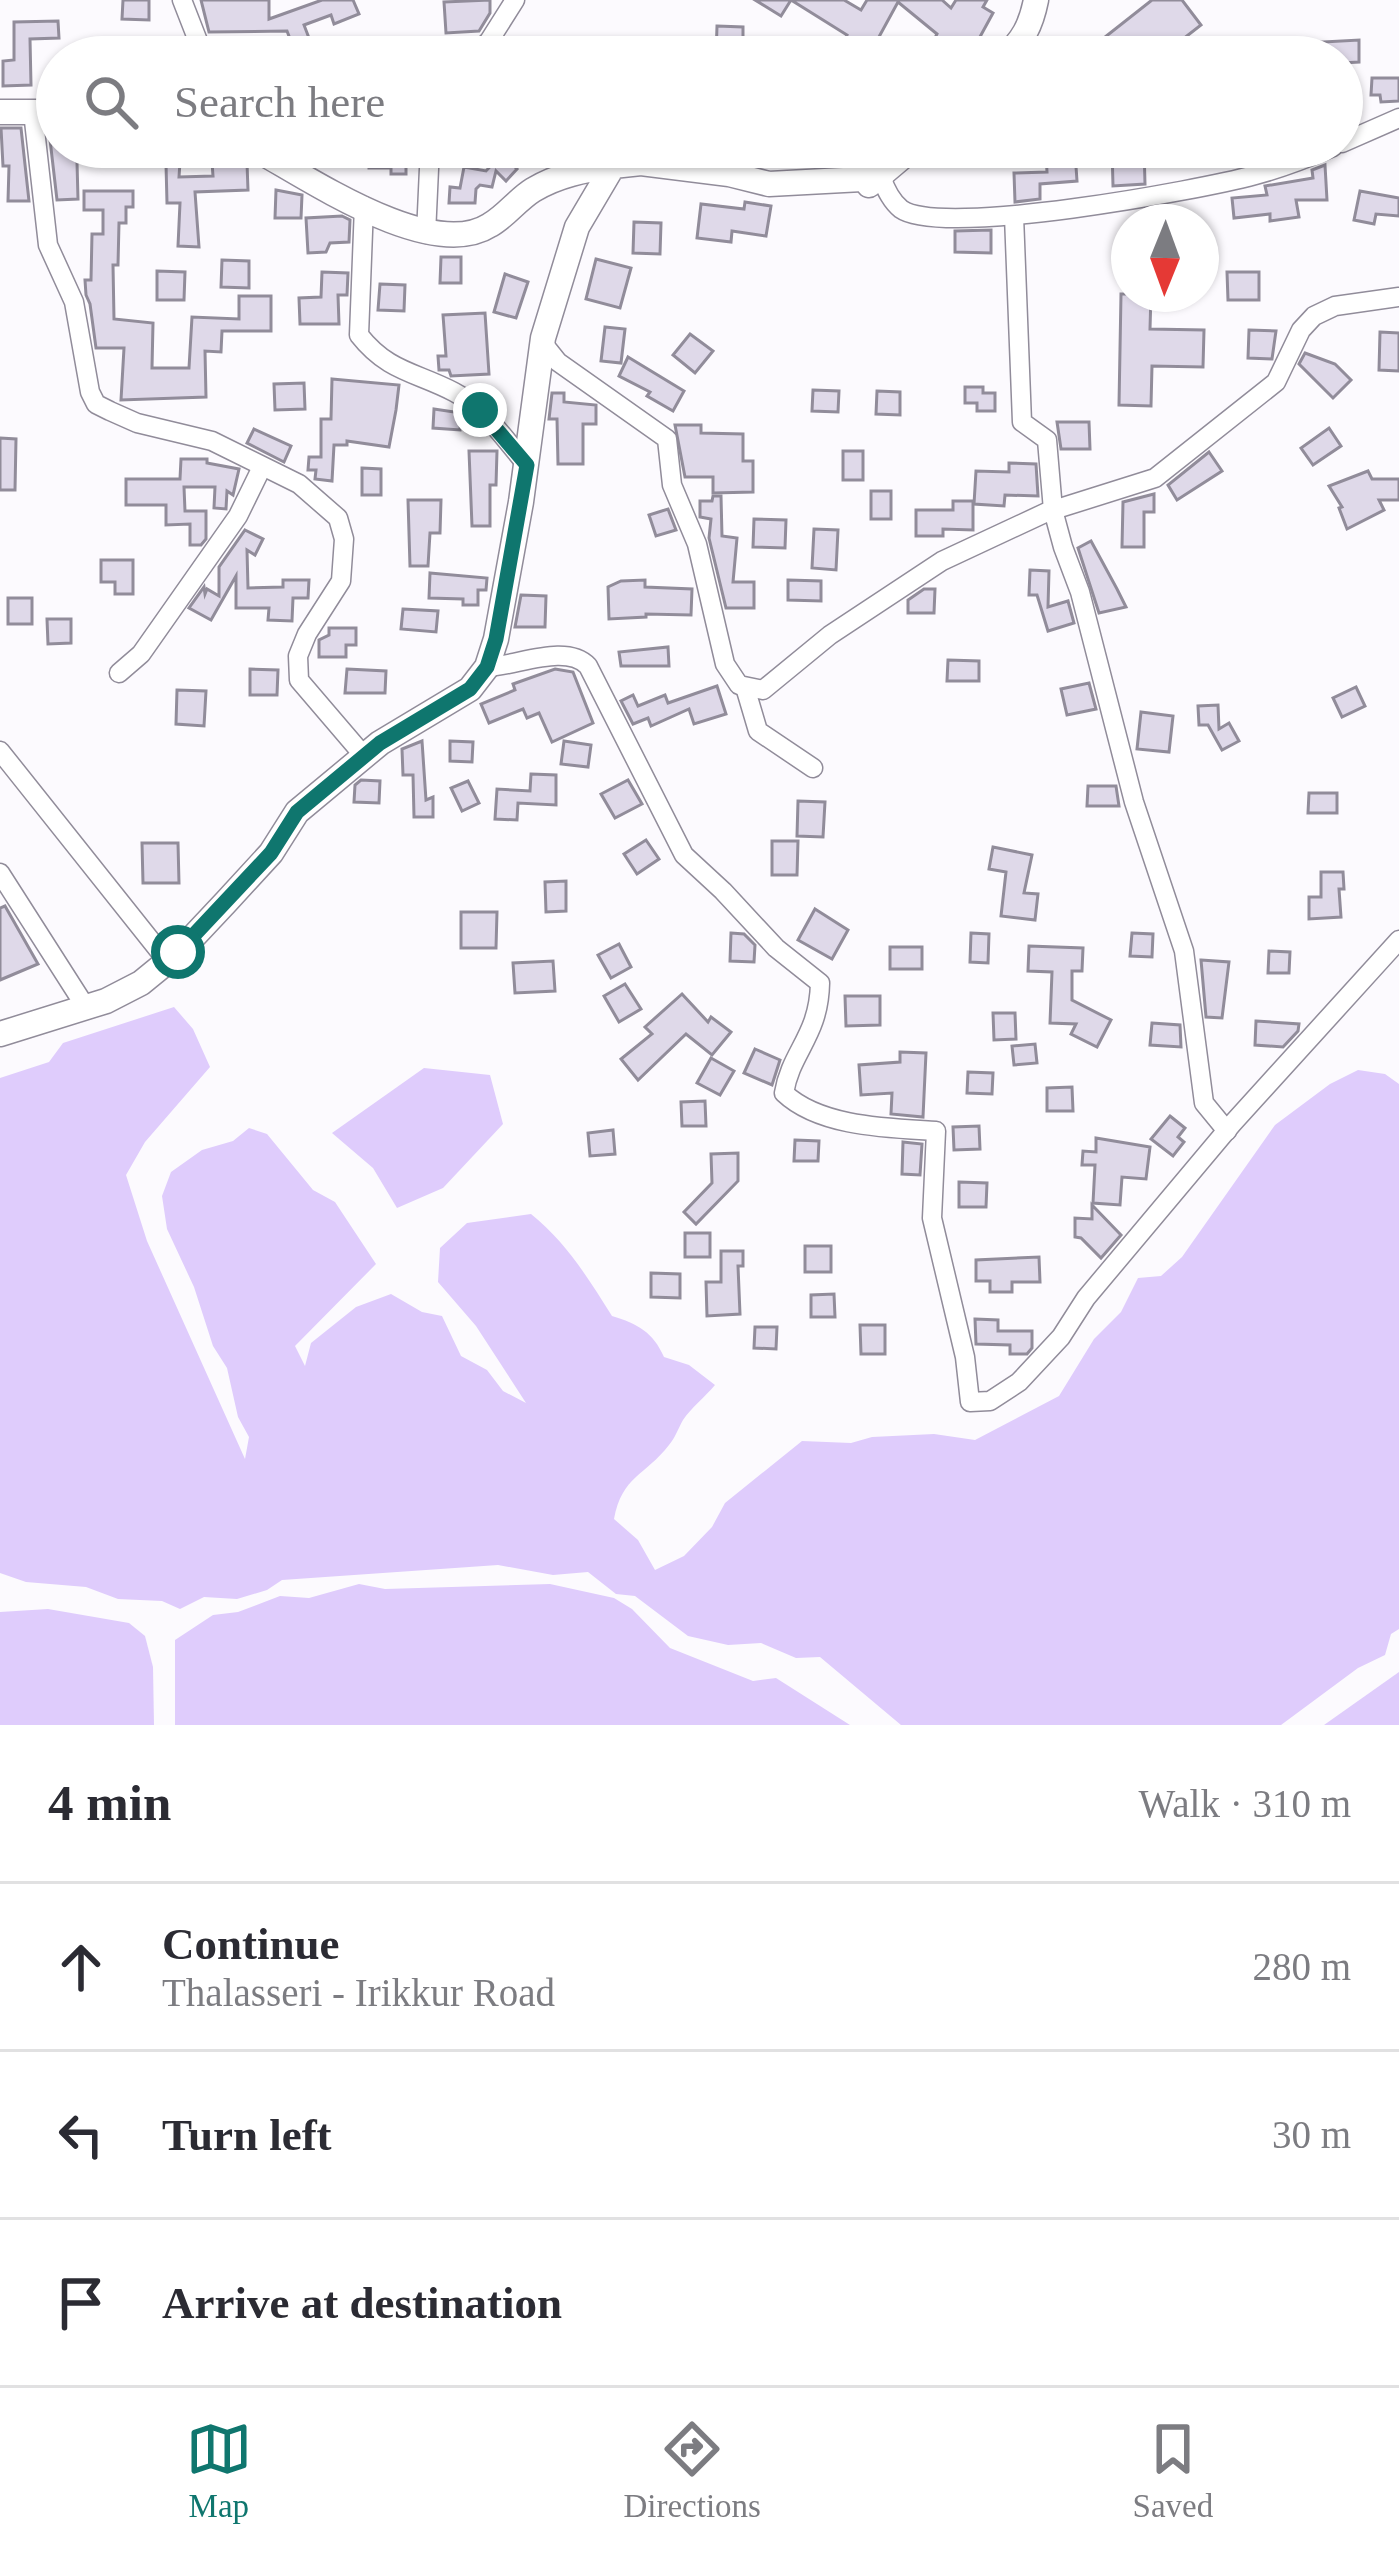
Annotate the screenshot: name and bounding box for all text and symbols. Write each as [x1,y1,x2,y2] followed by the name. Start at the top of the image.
[36,36,1363,168] search box
[78,69,144,135] icon: search
[174,77,385,127] text: Search here
[1111,204,1219,312] north arrow
[453,383,507,437] route end
[151,925,205,979] route start
[48,1775,171,1831] text: 4 min
[1139,1782,1351,1825] text: Walk · 310 m
[162,1919,340,1969] text: Continue
[48,1934,114,2000] icon: ahead
[1252,1945,1351,1988] text: 280 m
[162,1971,555,2014] text: Thalasseri - Irikkur Road
[48,2102,114,2168] icon: left
[162,2110,332,2160] text: Turn left
[1272,2113,1351,2156] text: 30 m
[48,2270,114,2336] icon: arrive
[162,2278,562,2328] text: Arrive at destination
[186,2416,252,2525] tab: Map
[623,2416,761,2525] tab: Directions
[1133,2416,1213,2525] tab: Saved

